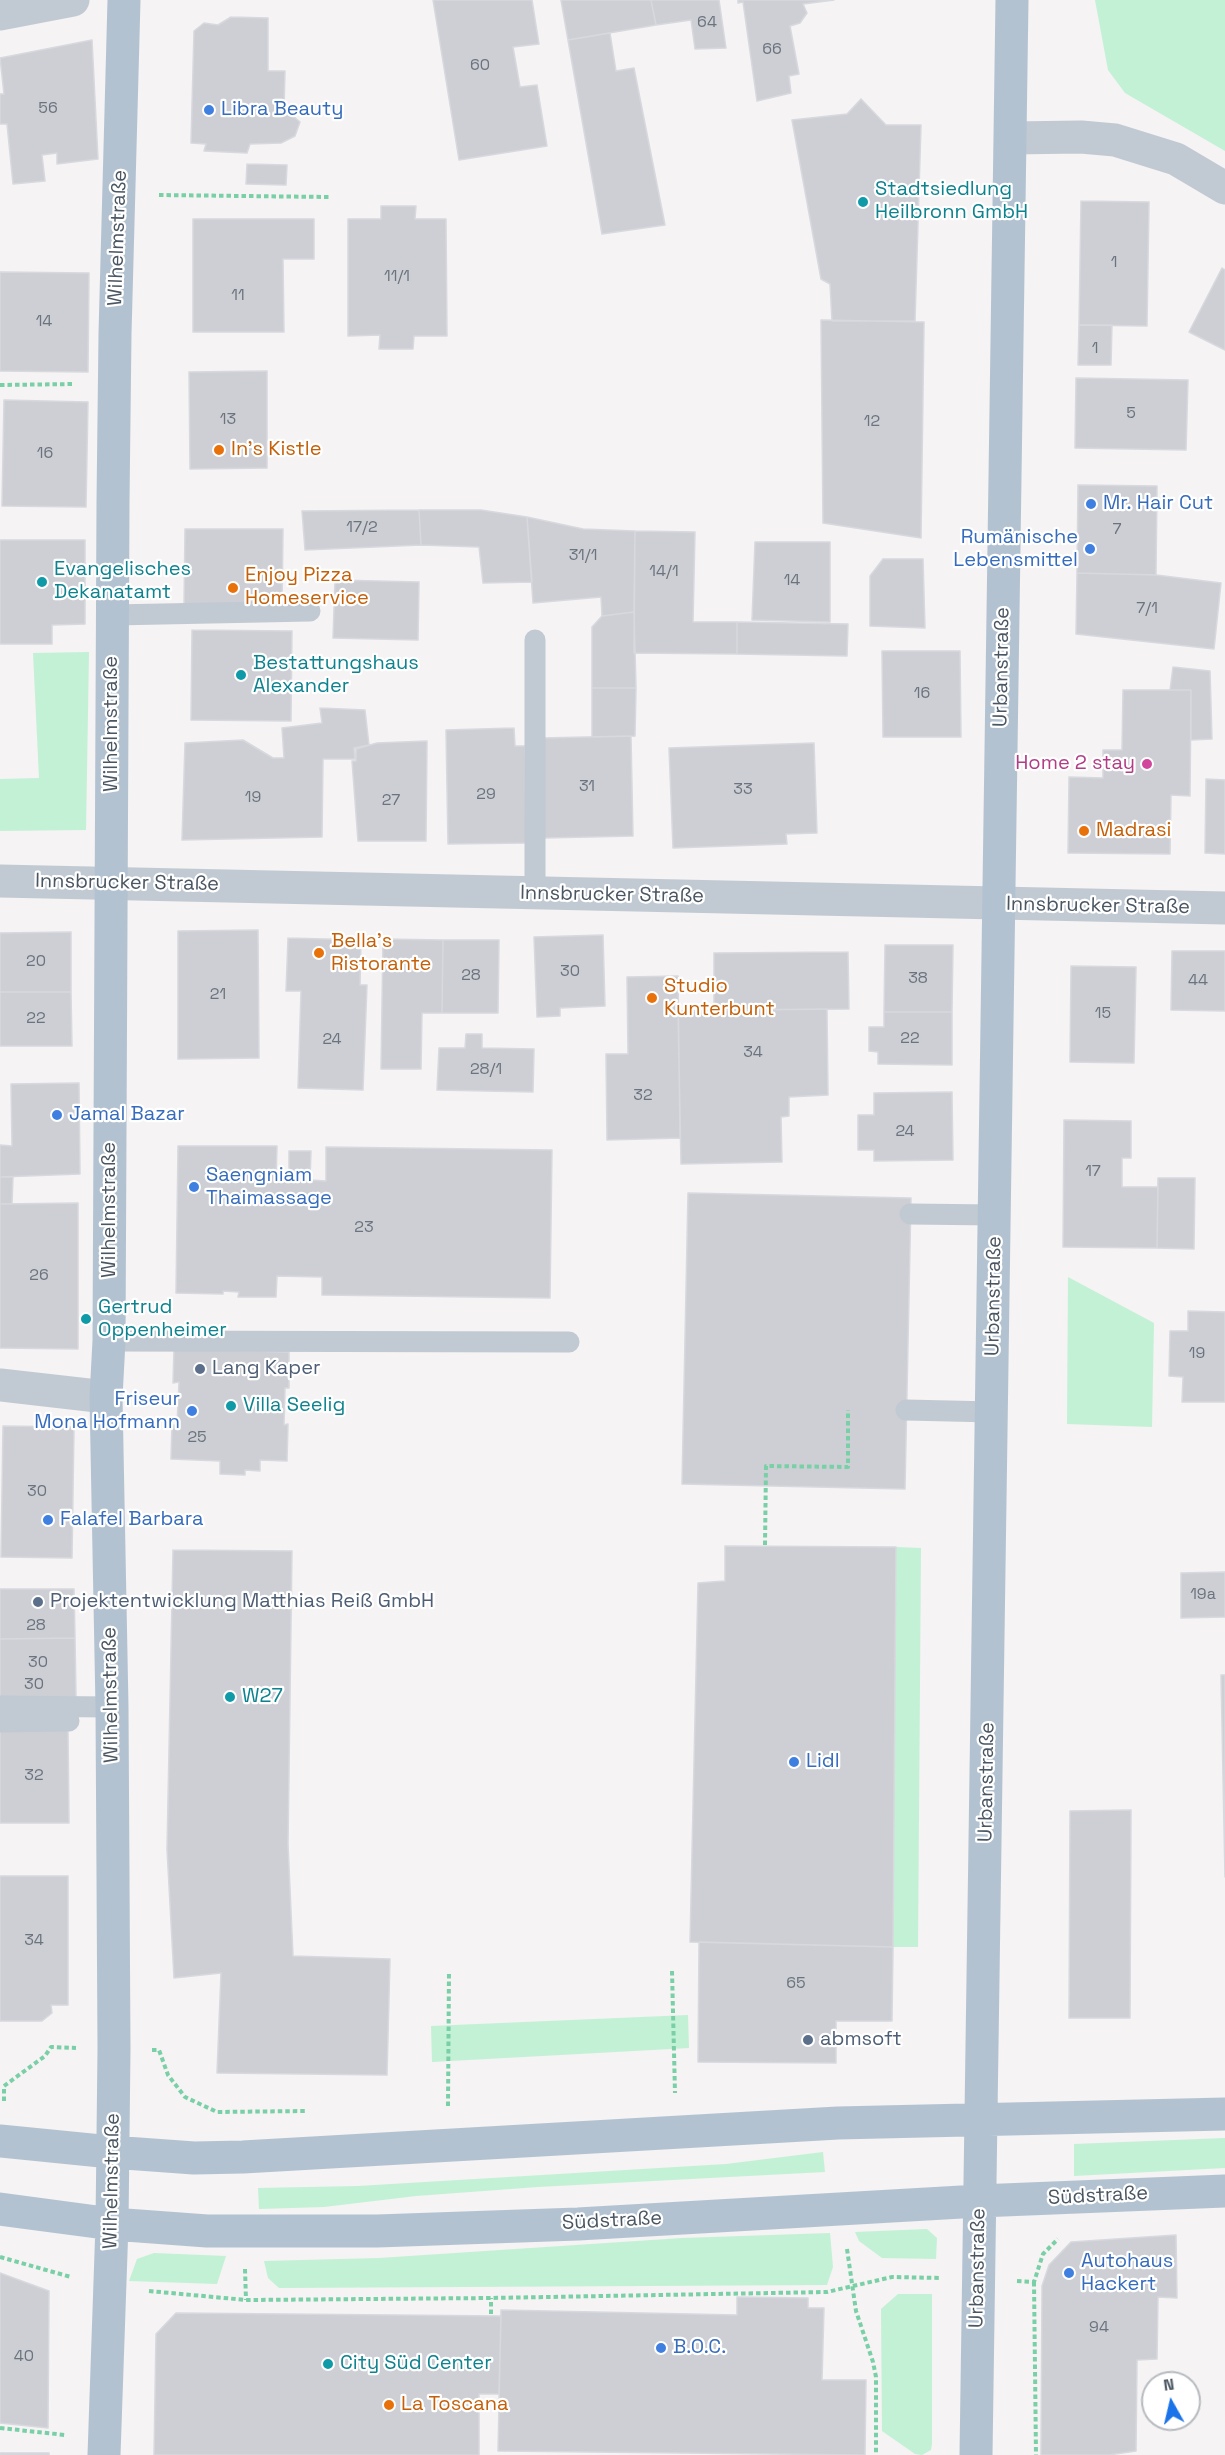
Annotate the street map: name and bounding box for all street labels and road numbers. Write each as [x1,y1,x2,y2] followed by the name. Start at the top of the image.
[104,170,132,306] street label: Wilhelmstraße
[989,607,1015,727] street label: Urbanstraße
[100,656,124,792] street label: Wilhelmstraße
[35,869,219,897] street label: Innsbrucker Straße
[520,881,704,909] street label: Innsbrucker Straße
[1006,892,1190,920] street label: Innsbrucker Straße
[98,1142,122,1278] street label: Wilhelmstraße
[981,1236,1007,1356] street label: Urbanstraße
[98,1627,124,1763] street label: Wilhelmstraße
[974,1722,1000,1842] street label: Urbanstraße
[99,2113,125,2249] street label: Wilhelmstraße
[1047,2181,1149,2211] street label: Südstraße
[561,2206,663,2236] street label: Südstraße
[965,2208,991,2328] street label: Urbanstraße

